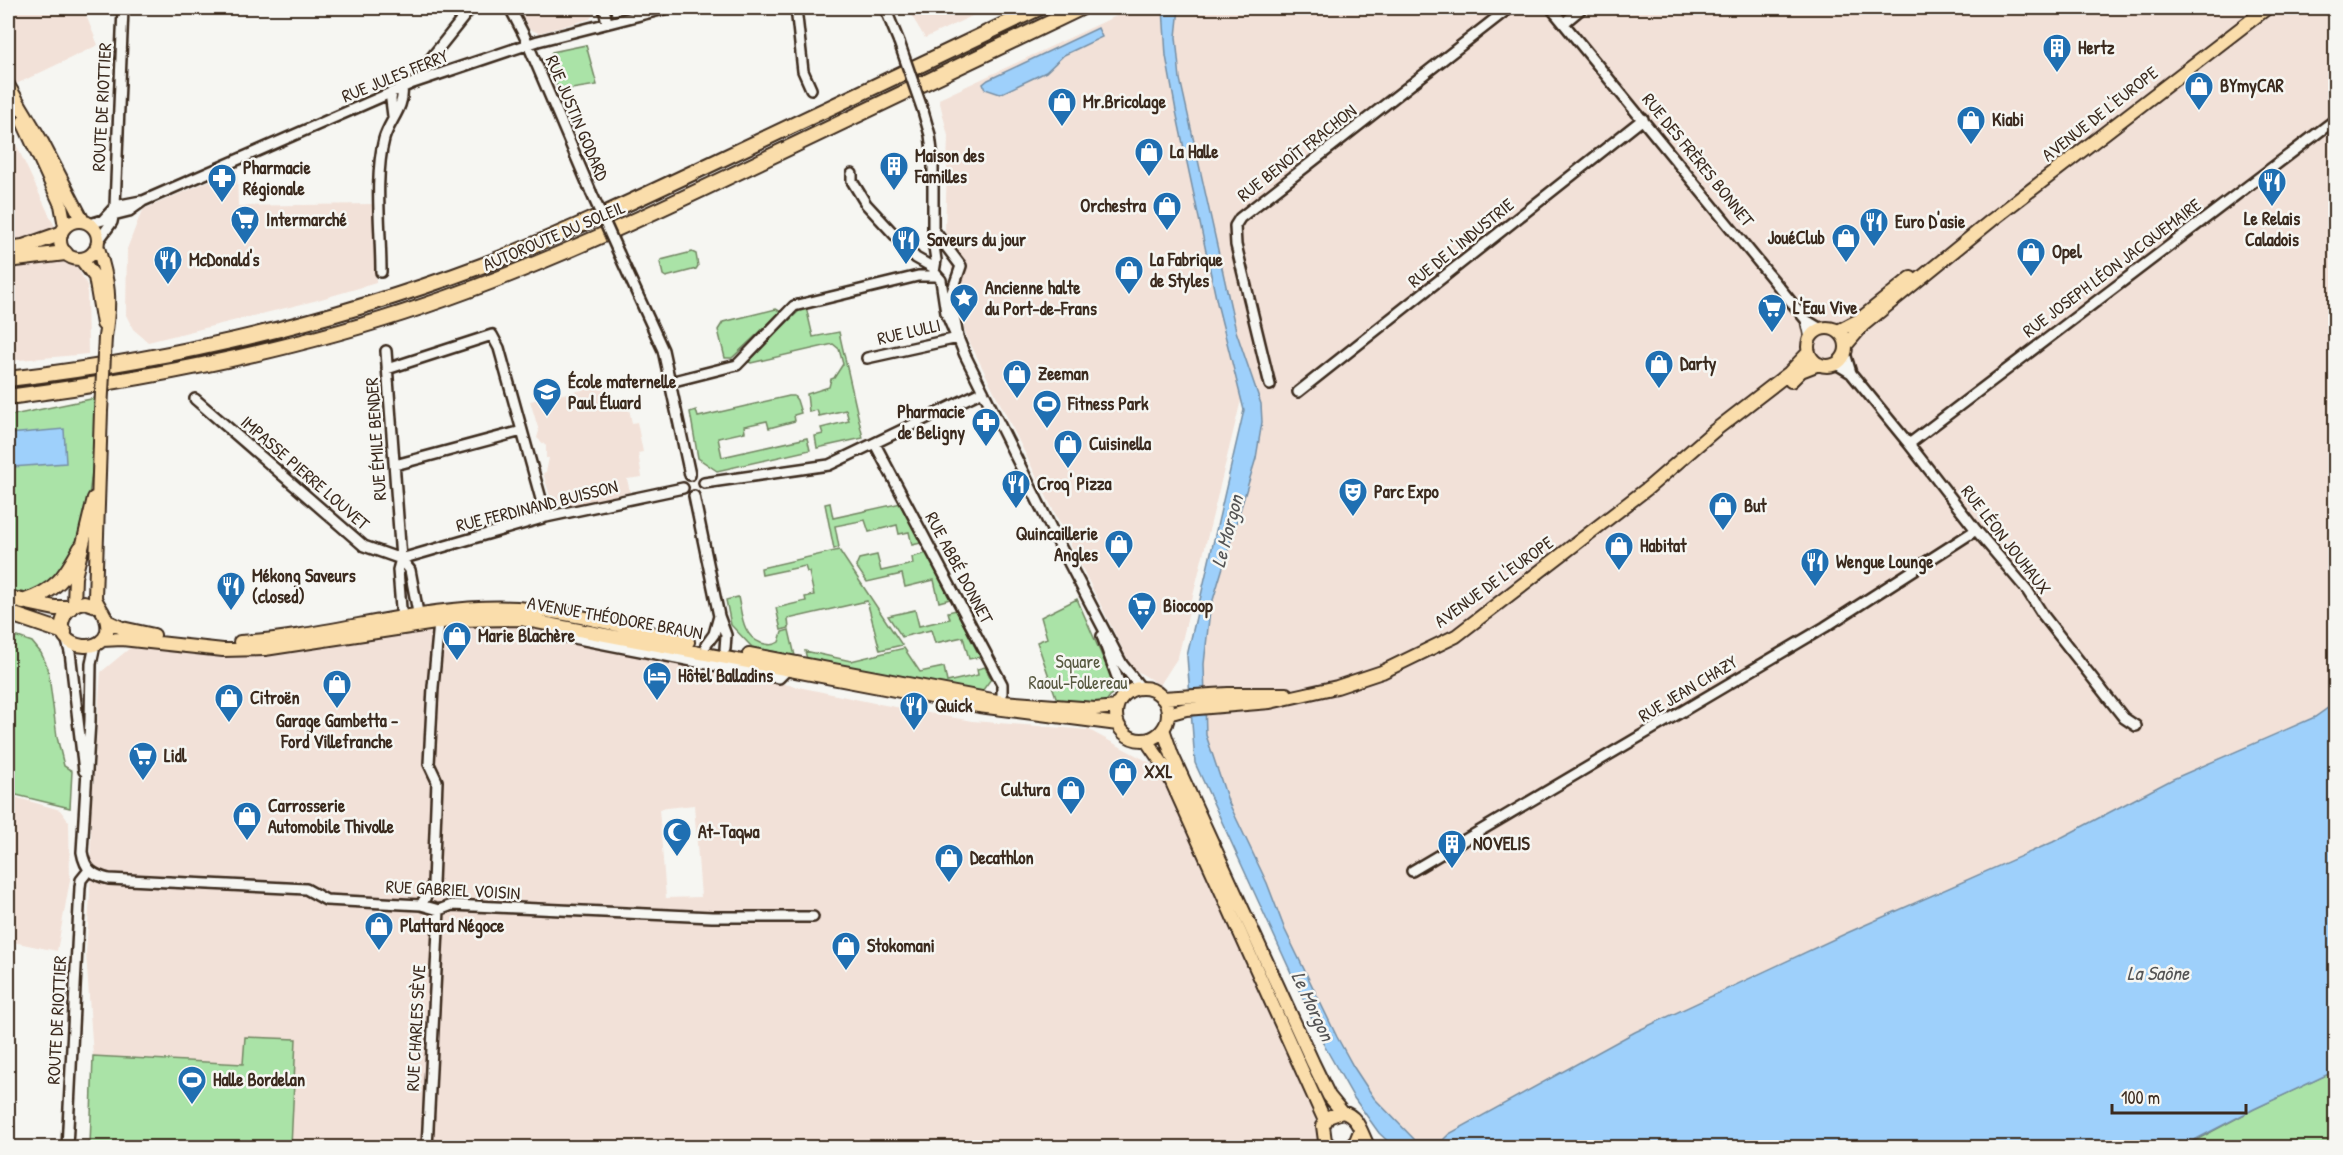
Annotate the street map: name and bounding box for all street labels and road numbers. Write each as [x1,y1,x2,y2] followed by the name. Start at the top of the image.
[86,42,117,172] street label: ROUTE DE RIOTTIER
[338,43,452,108] street label: RUE JULES FERRY
[540,51,615,185] street label: RUE JUSTIN GODARD
[2036,60,2163,167] street label: AVENUE DE L'EUROPE
[1637,88,1760,232] street label: RUE DES FRÈRES BONNET
[1232,98,1362,207] street label: RUE BENOÎT FRACHON
[1402,192,1519,293] street label: RUE DE L'INDUSTRIE
[2017,192,2206,343] street label: RUE JOSEPH LÉON JACQUEMAIRE
[479,194,629,277] street label: AUTOROUTE DU SOLEIL
[875,312,943,351] street label: RUE LULLI
[359,377,392,501] street label: RUE ÉMILE BENDER
[235,410,376,536] street label: IMPASSE PIERRE LOUVET
[453,473,620,538] street label: RUE FERDINAND BUISSON
[1956,480,2057,600] street label: RUE LÉON JOUHAUX
[919,507,1000,629] street label: RUE ABBÉ DONNET
[1429,530,1558,633] street label: AVENUE DE L'EUROPE
[525,590,705,645] street label: AVENUE THÉODORE BRAUN
[1634,649,1742,728] street label: RUE JEAN CHAZY
[385,874,521,905] street label: RUE GABRIEL VOISIN
[41,955,72,1085] street label: ROUTE DE RIOTTIER
[400,964,431,1092] street label: RUE CHARLES SÈVE

